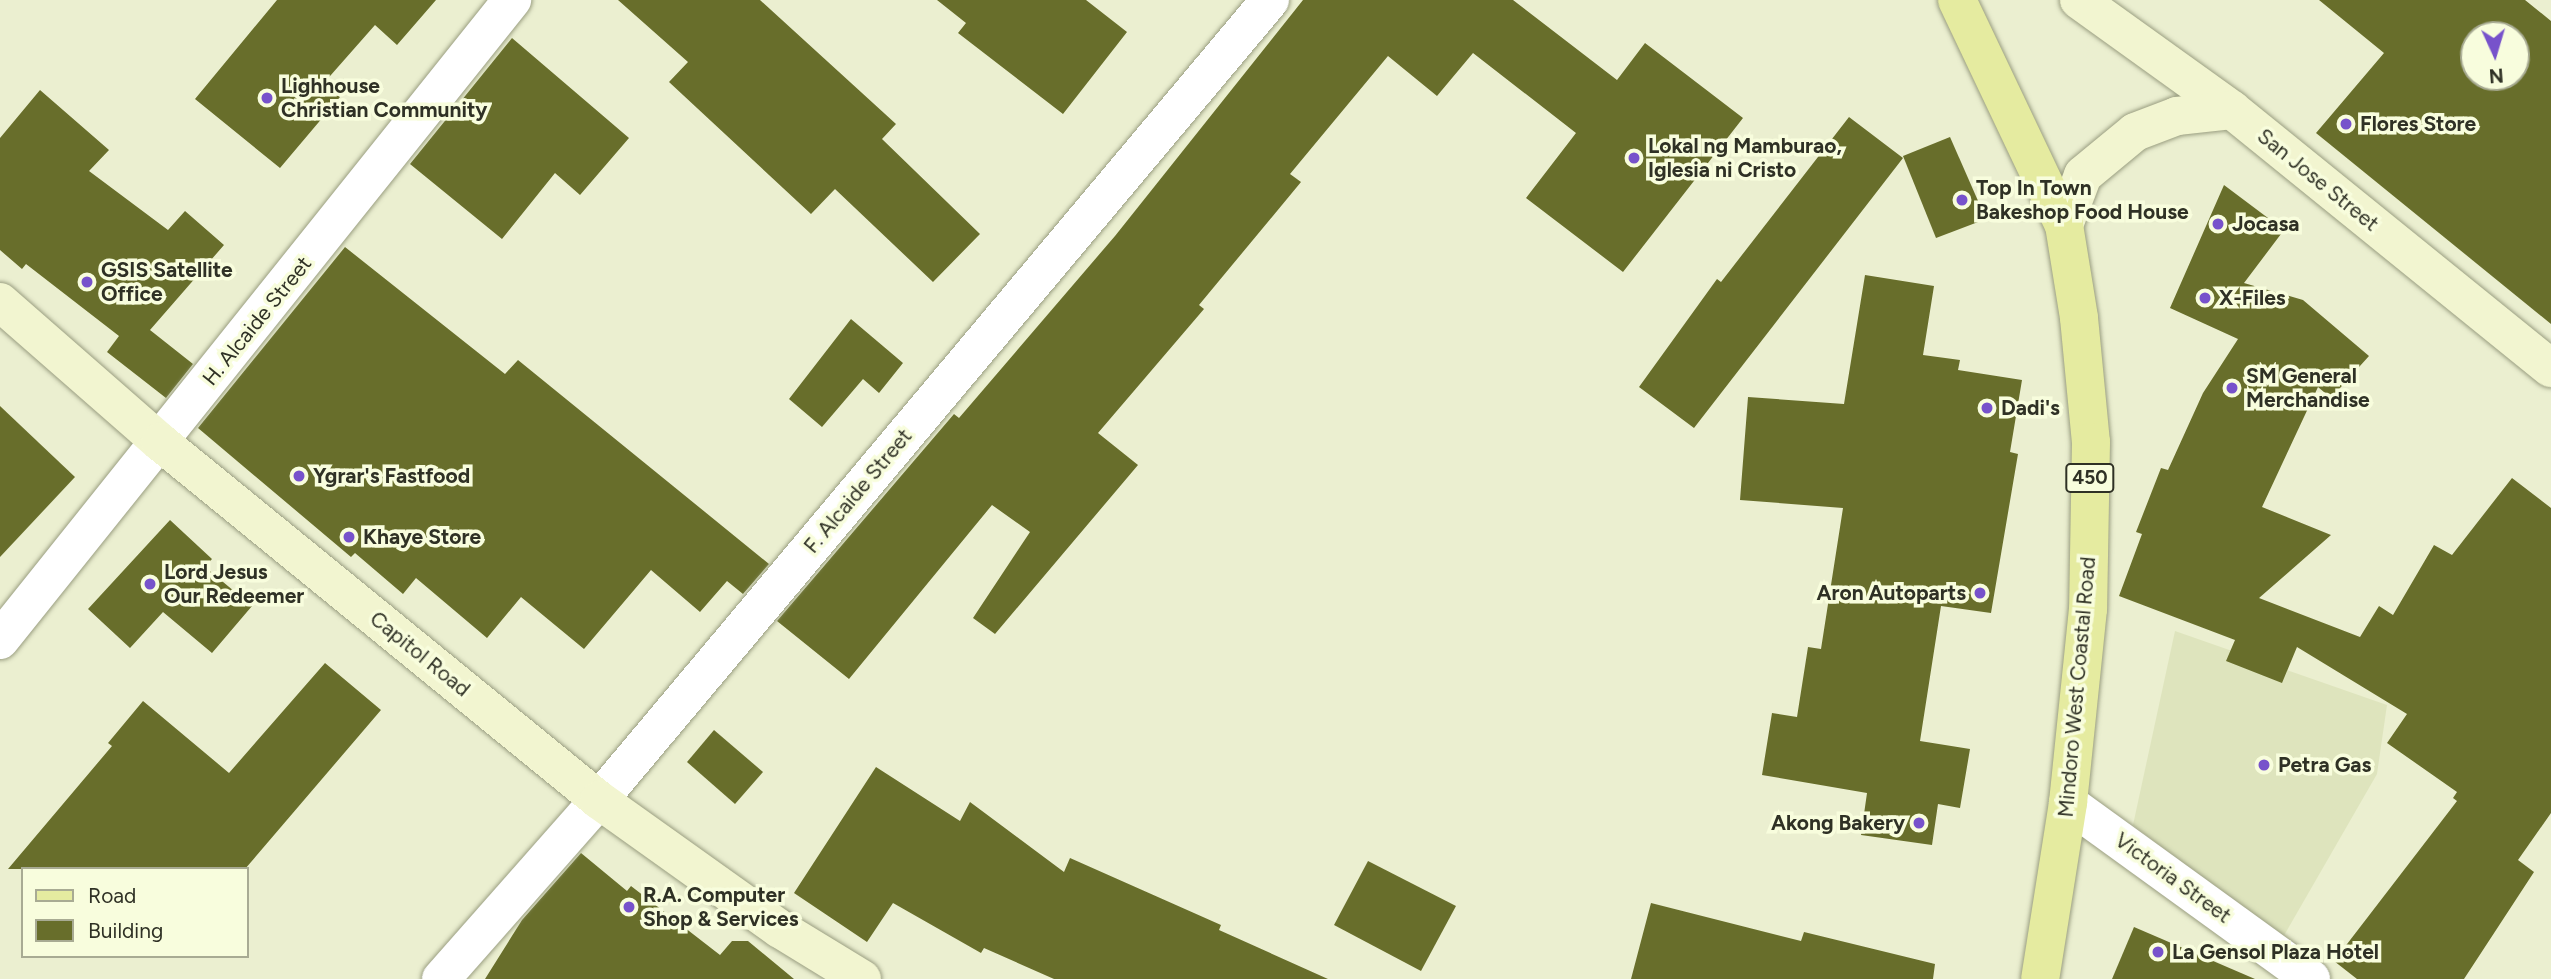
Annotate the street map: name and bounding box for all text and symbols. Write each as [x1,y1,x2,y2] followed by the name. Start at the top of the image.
[2460,21,2530,91] north arrow
[2488,63,2504,87] text: N
[281,73,487,123] place label: Lighhouse Christian Community
[259,90,275,106] marker: Lighhouse Christian Community
[2360,111,2476,137] place label: Flores Store
[2338,116,2354,132] marker: Flores Store
[2252,123,2384,237] street label: San Jose Street
[1648,133,1842,183] place label: Lokal ng Mamburao, Iglesia ni Cristo
[1626,150,1642,166] marker: Lokal ng Mamburao, Iglesia ni Cristo
[1976,175,2189,225] place label: Top In Town Bakeshop Food House
[1954,192,1970,208] marker: Top In Town Bakeshop Food House
[2232,211,2299,237] place label: Jocasa
[2210,216,2226,232] marker: Jocasa
[197,251,317,391] street label: H. Alcaide Street
[101,257,233,307] place label: GSIS Satellite Office
[79,274,95,290] marker: GSIS Satellite Office
[2219,285,2286,311] place label: X-Files
[2197,290,2213,306] marker: X-Files
[2246,363,2370,413] place label: SM General Merchandise
[2224,380,2240,396] marker: SM General Merchandise
[2001,395,2060,421] place label: Dadi's
[1979,400,1995,416] marker: Dadi's
[799,424,917,558] street label: F. Alcaide Street
[313,463,470,489] place label: Ygrar's Fastfood
[2064,463,2116,494] road number: 450
[291,468,307,484] marker: Ygrar's Fastfood
[363,524,481,550] place label: Khaye Store
[341,529,357,545] marker: Khaye Store
[2053,556,2101,818] street label: Mindoro West Coastal Road
[164,559,304,609] place label: Lord Jesus Our Redeemer
[142,576,158,592] marker: Lord Jesus Our Redeemer
[1817,580,1966,606] place label: Aron Autoparts
[1972,585,1988,601] marker: Aron Autoparts
[365,606,475,702] street label: Capitol Road
[2278,752,2371,778] place label: Petra Gas
[2256,757,2272,773] marker: Petra Gas
[1771,810,1905,836] place label: Akong Bakery
[1911,815,1927,831] marker: Akong Bakery
[2110,827,2236,929] street label: Victoria Street
[21,867,248,958] legend
[643,882,799,932] place label: R.A. Computer Shop & Services
[88,883,136,908] text: Road
[621,899,637,915] marker: R.A. Computer Shop & Services
[88,918,163,943] text: Building
[2172,939,2379,965] place label: La Gensol Plaza Hotel
[2150,944,2166,960] marker: La Gensol Plaza Hotel

